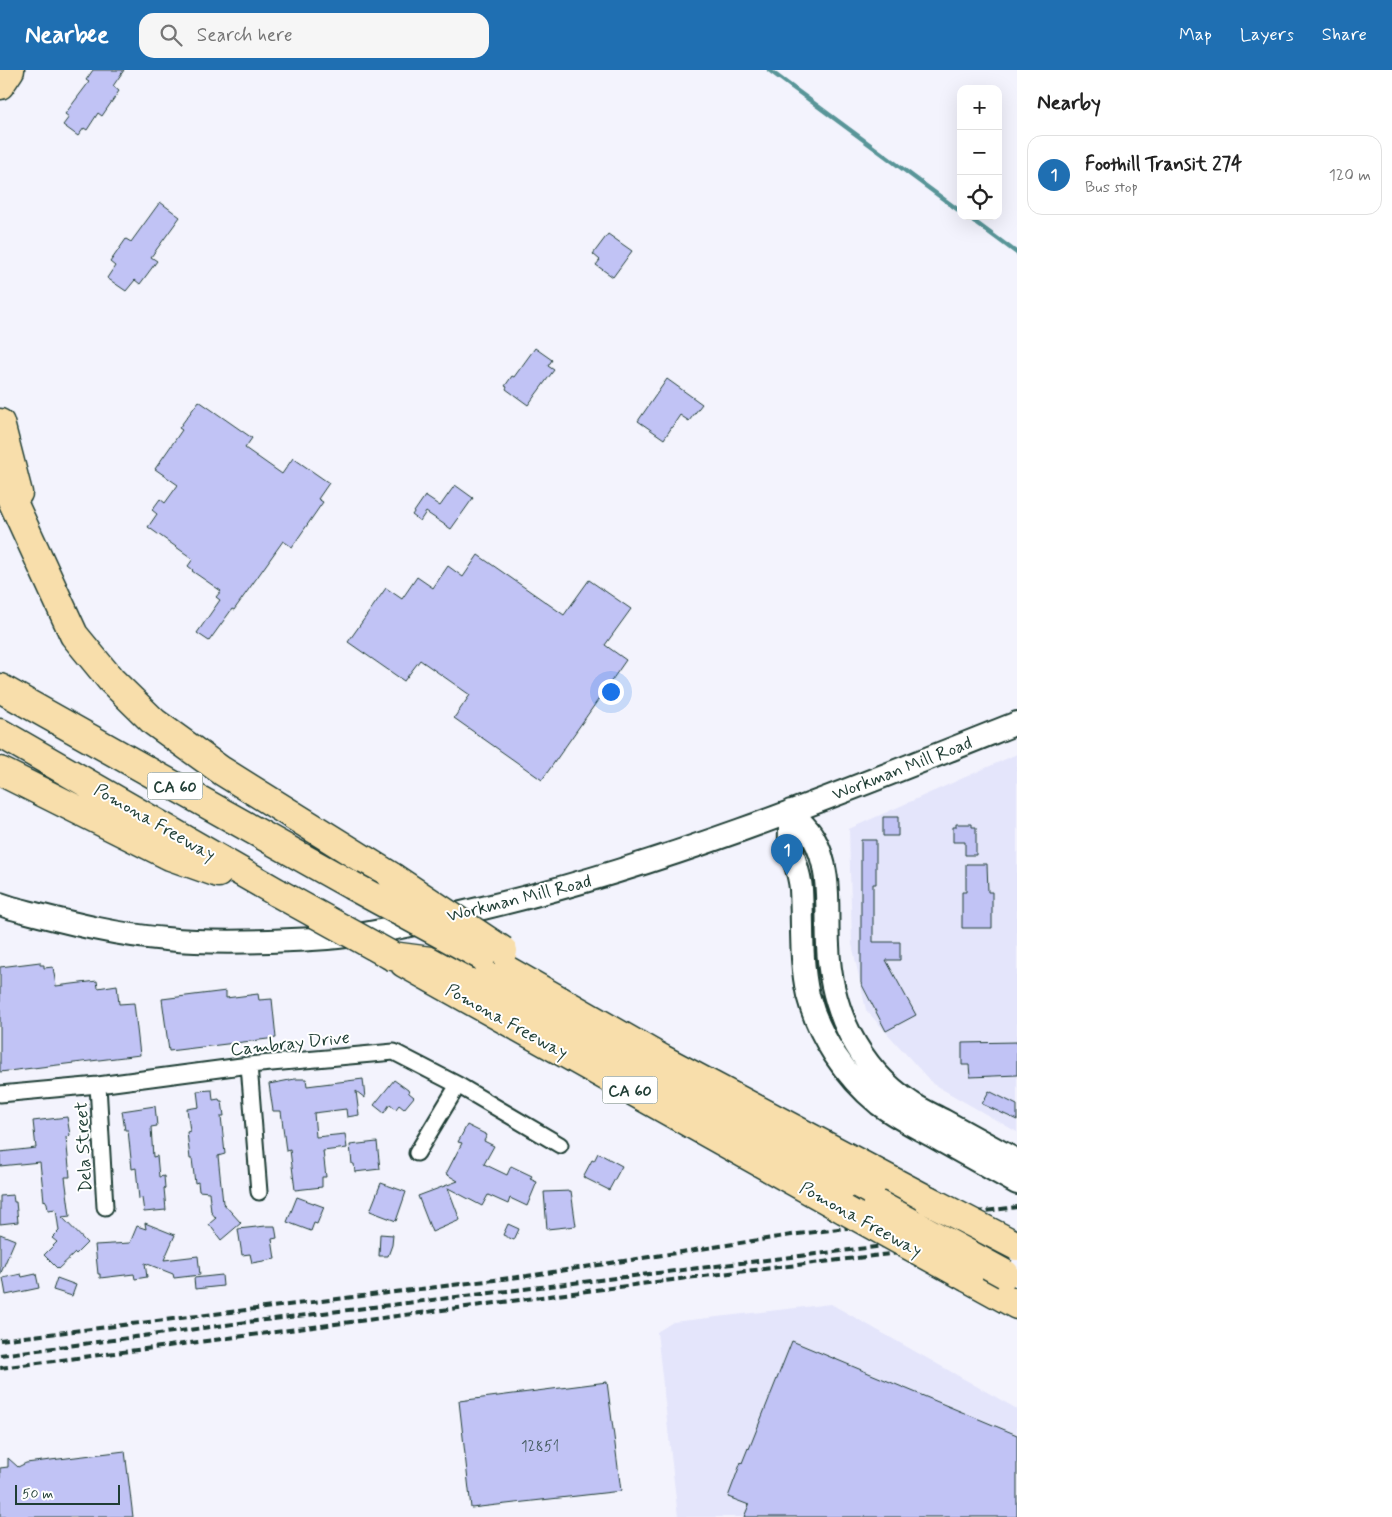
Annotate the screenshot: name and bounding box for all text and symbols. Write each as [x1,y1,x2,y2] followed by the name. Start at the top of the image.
[139,13,489,58] search box
[25,20,109,51] text: Nearbee
[157,21,185,49] icon: search
[197,23,293,48] text: Search here
[1179,23,1212,47] text: Map
[1240,23,1294,47] text: Layers
[1322,23,1367,47] text: Share
[957,85,1002,220] map controls
[957,85,1002,130] button: +
[1037,89,1101,117] text: Nearby
[957,130,1002,175] button: −
[1085,152,1242,177] text: Foothill Transit 274
[1050,165,1058,186] text: 1
[1329,165,1371,186] text: 120 m
[957,175,1002,220] button: locate
[1085,177,1138,198] text: Bus stop
[598,679,624,705] your location
[829,731,976,807] street label: Workman Mill Road
[148,772,202,799] road number: CA 60
[89,778,220,867] street label: Pomona Freeway
[771,834,803,875] pin: 1
[444,869,594,929] street label: Workman Mill Road
[441,978,572,1065] street label: Pomona Freeway
[229,1026,351,1062] street label: Cambray Drive
[602,1076,658,1104] road number: CA 60
[70,1101,98,1193] street label: Dela Street
[795,1176,926,1263] street label: Pomona Freeway
[521,1437,559,1457] house number: 12851
[15,1482,120,1505] scale bar
[22,1485,53,1503] text: 50 m

